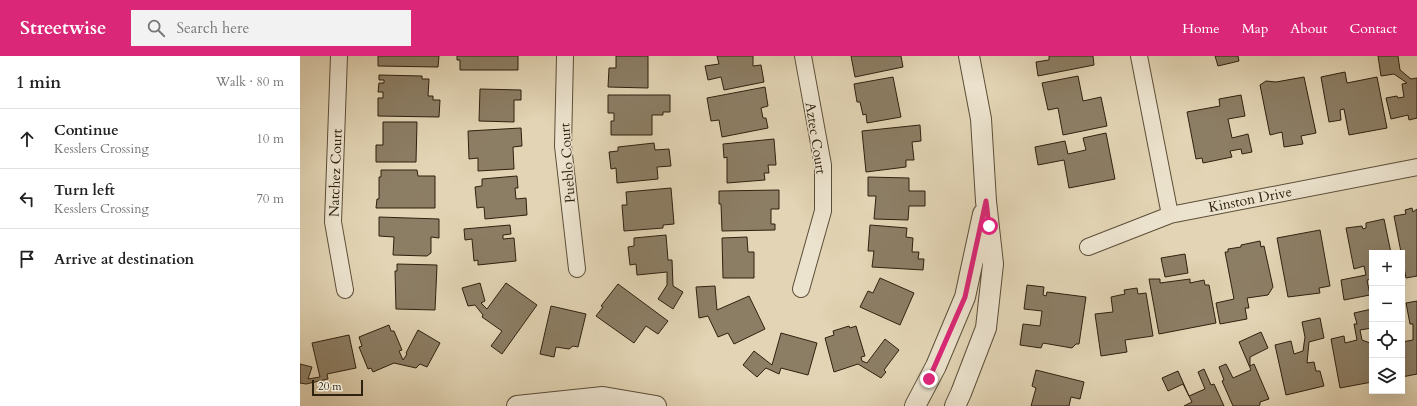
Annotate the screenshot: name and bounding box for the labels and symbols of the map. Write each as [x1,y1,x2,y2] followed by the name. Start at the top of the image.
[800,101,831,176] street label: Aztec Court
[555,122,580,204] street label: Pueblo Court
[324,128,347,217] street label: Natchez Court
[1207,182,1293,217] street label: Kinston Drive
[980,217,998,235] route start
[920,370,938,388] route end
[312,378,363,397] scale bar

